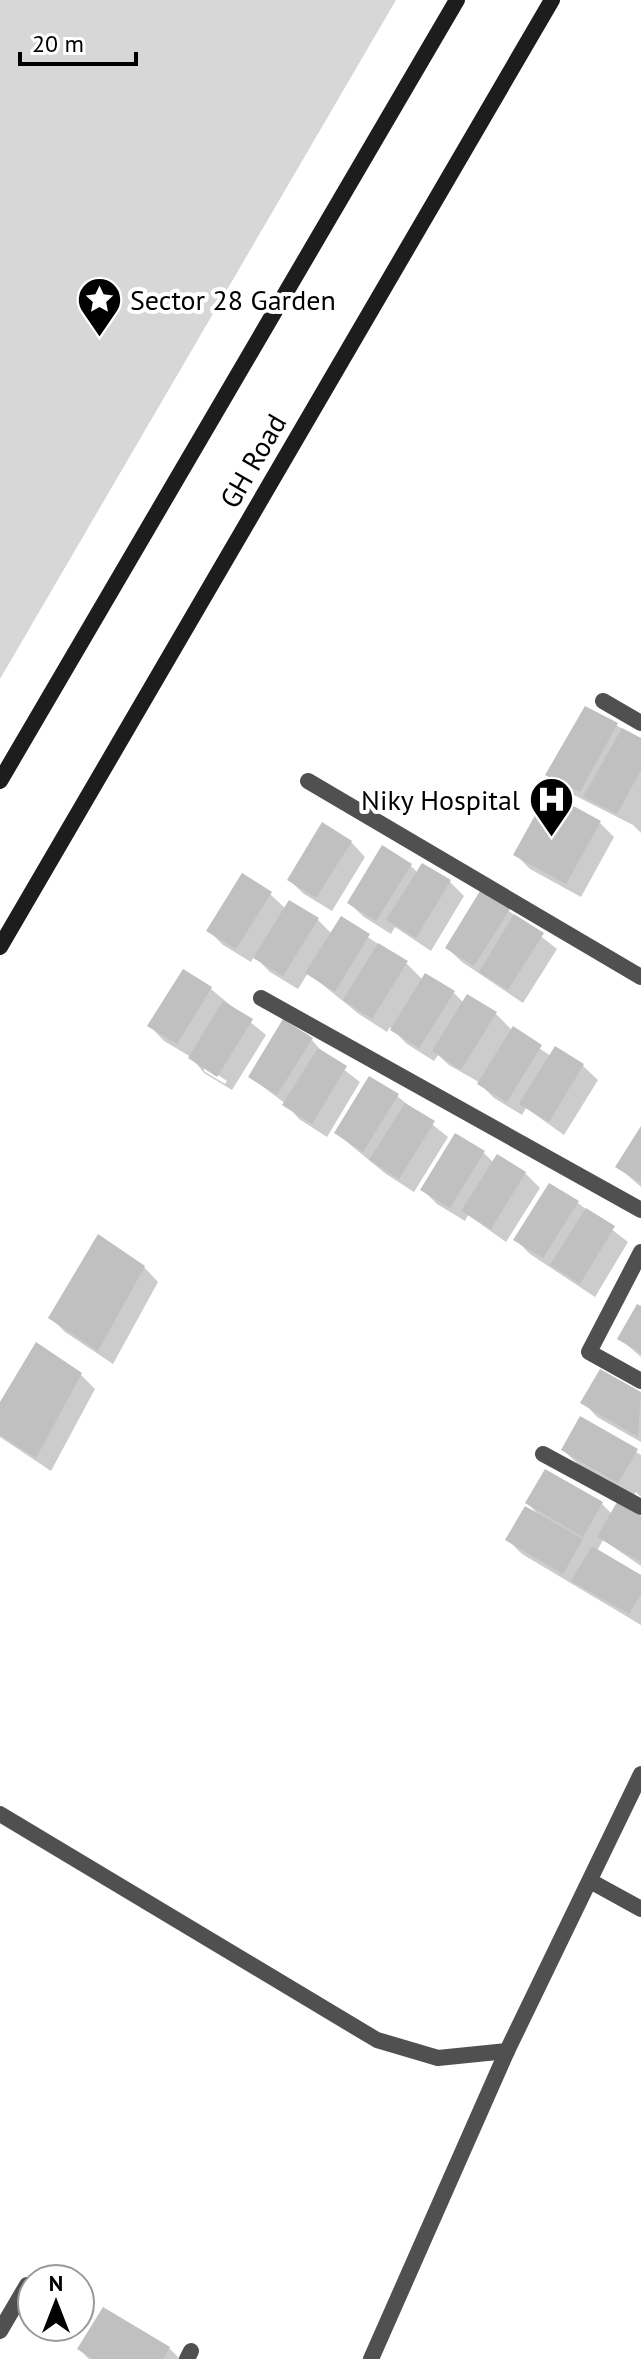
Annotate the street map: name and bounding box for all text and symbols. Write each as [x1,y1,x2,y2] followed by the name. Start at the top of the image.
[20,16,136,66] scale bar
[32,28,84,59] text: 20 m
[75,276,123,339] place icon: Sector 28 Garden
[130,281,336,318] place label: Sector 28 Garden
[211,407,294,514] street label: GH Road
[527,776,575,839] hospital icon: Niky Hospital
[361,781,520,818] place label: Niky Hospital
[16,2263,96,2343] north arrow
[49,2269,63,2297] text: N

